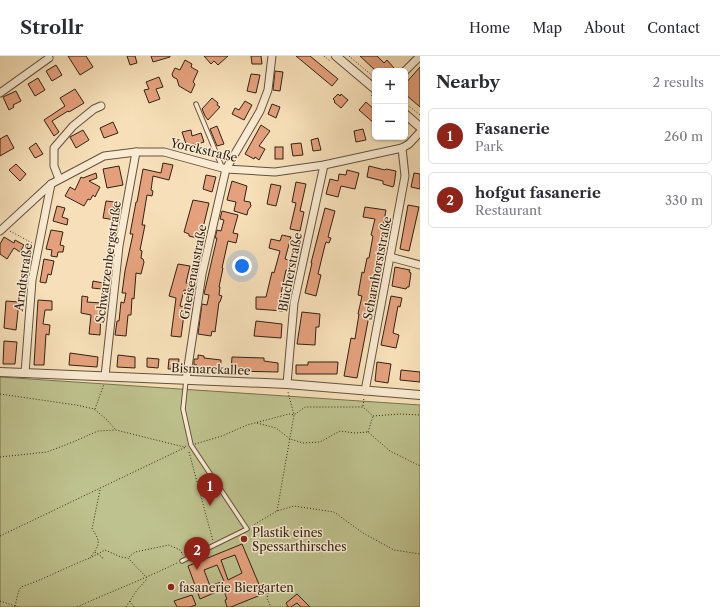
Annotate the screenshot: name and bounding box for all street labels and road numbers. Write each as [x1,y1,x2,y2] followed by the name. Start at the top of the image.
[168,135,239,165] street label: Yorckstraße
[92,200,124,324] street label: Schwarzenbergstraße
[360,215,394,321] street label: Scharnhorststraße
[176,223,210,321] street label: Gneisenaustraße
[275,231,305,313] street label: Blücherstraße
[11,242,35,313] street label: Arndtstraße
[171,360,251,378] street label: Bismarckallee

